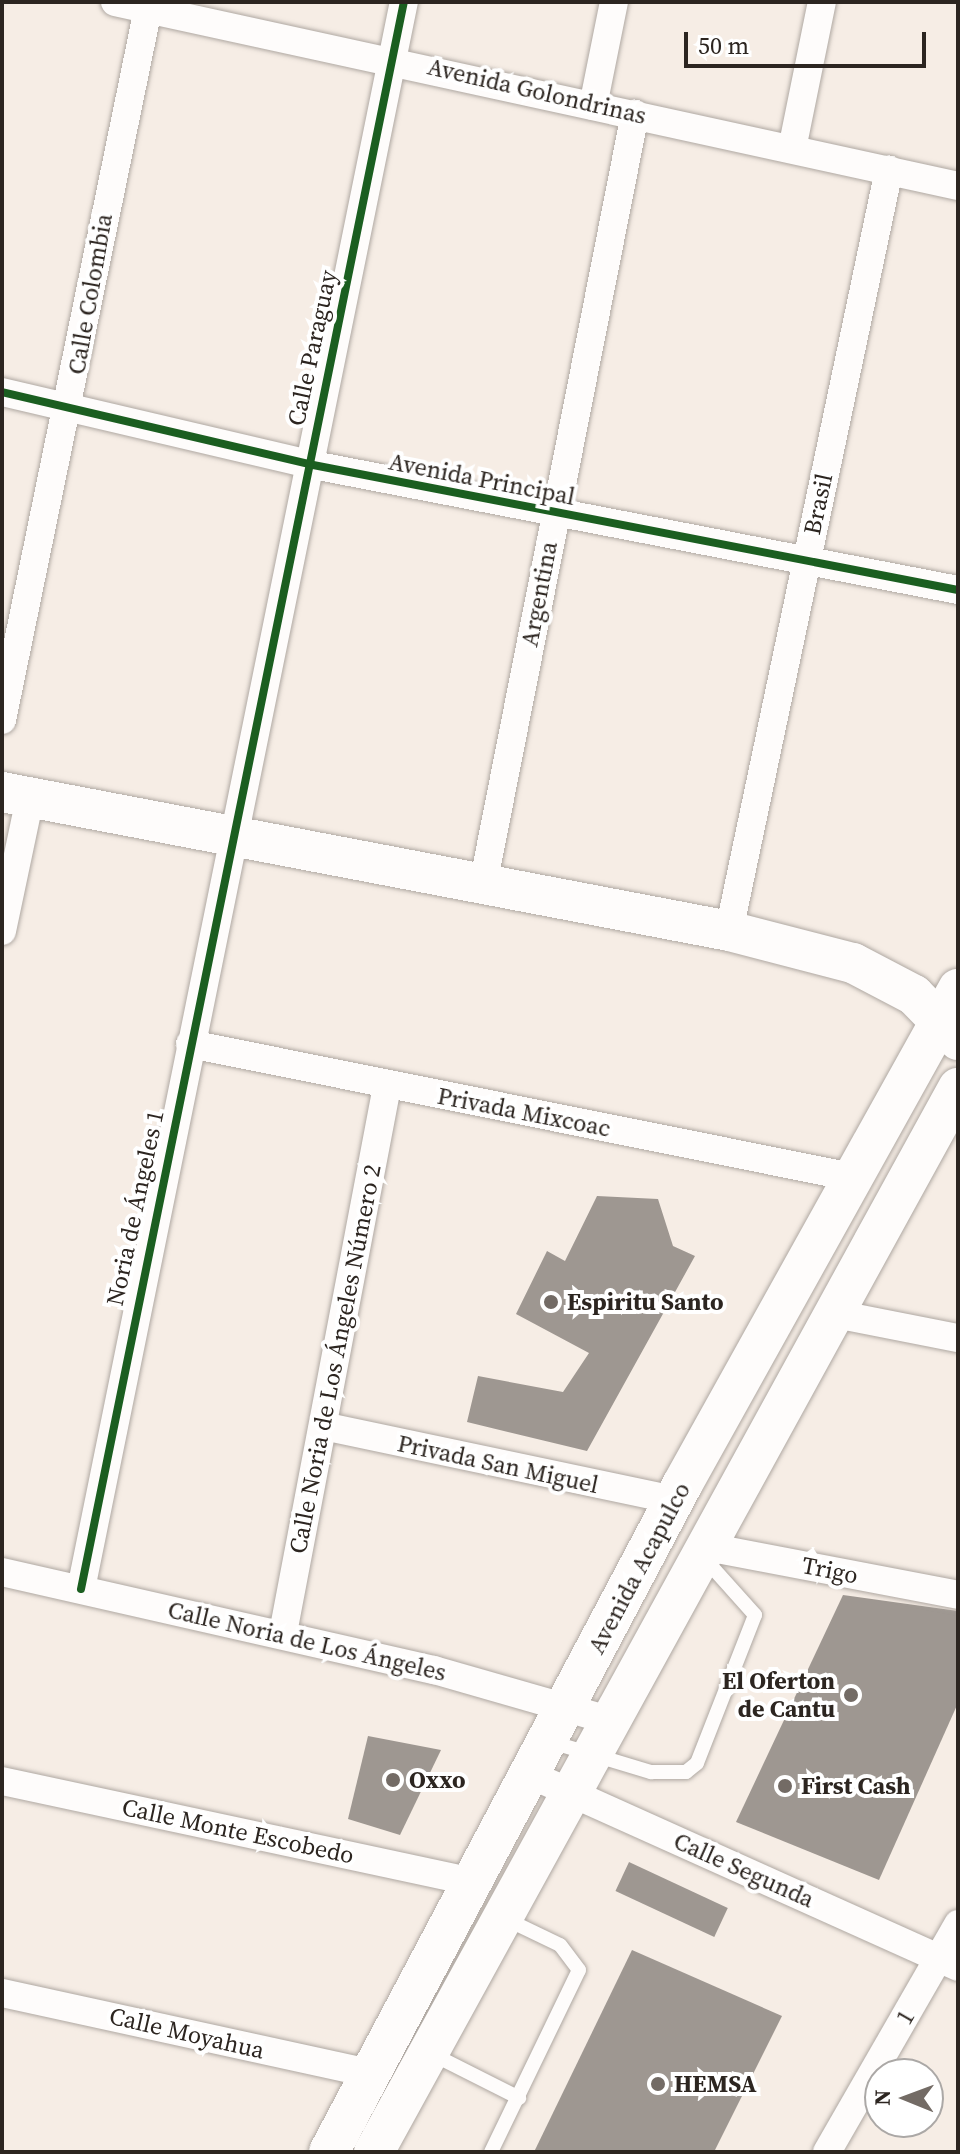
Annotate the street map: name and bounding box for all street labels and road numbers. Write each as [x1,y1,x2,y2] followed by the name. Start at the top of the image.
[425,52,649,130] street label: Avenida Golondrinas
[62,211,118,377] street label: Calle Colombia
[281,268,343,428] street label: Calle Paraguay
[387,447,577,511] street label: Avenida Principal
[797,471,839,537] street label: Brasil
[515,539,563,649] street label: Argentina
[435,1081,613,1143] street label: Privada Mixcoac
[100,1108,170,1308] street label: Noria de Ángeles 1
[283,1162,387,1556] street label: Calle Noria de Los Ángeles Número 2
[395,1429,601,1499] street label: Privada San Miguel
[582,1477,696,1659] street label: Avenida Acapulco
[800,1550,860,1590] street label: Trigo
[165,1595,449,1687] street label: Calle Noria de Los Ángeles
[119,1792,357,1870] street label: Calle Monte Escobedo
[669,1826,819,1914] street label: Calle Segunda
[107,2001,267,2065] street label: Calle Moyahua
[890,2005,920,2029] street label: 1

